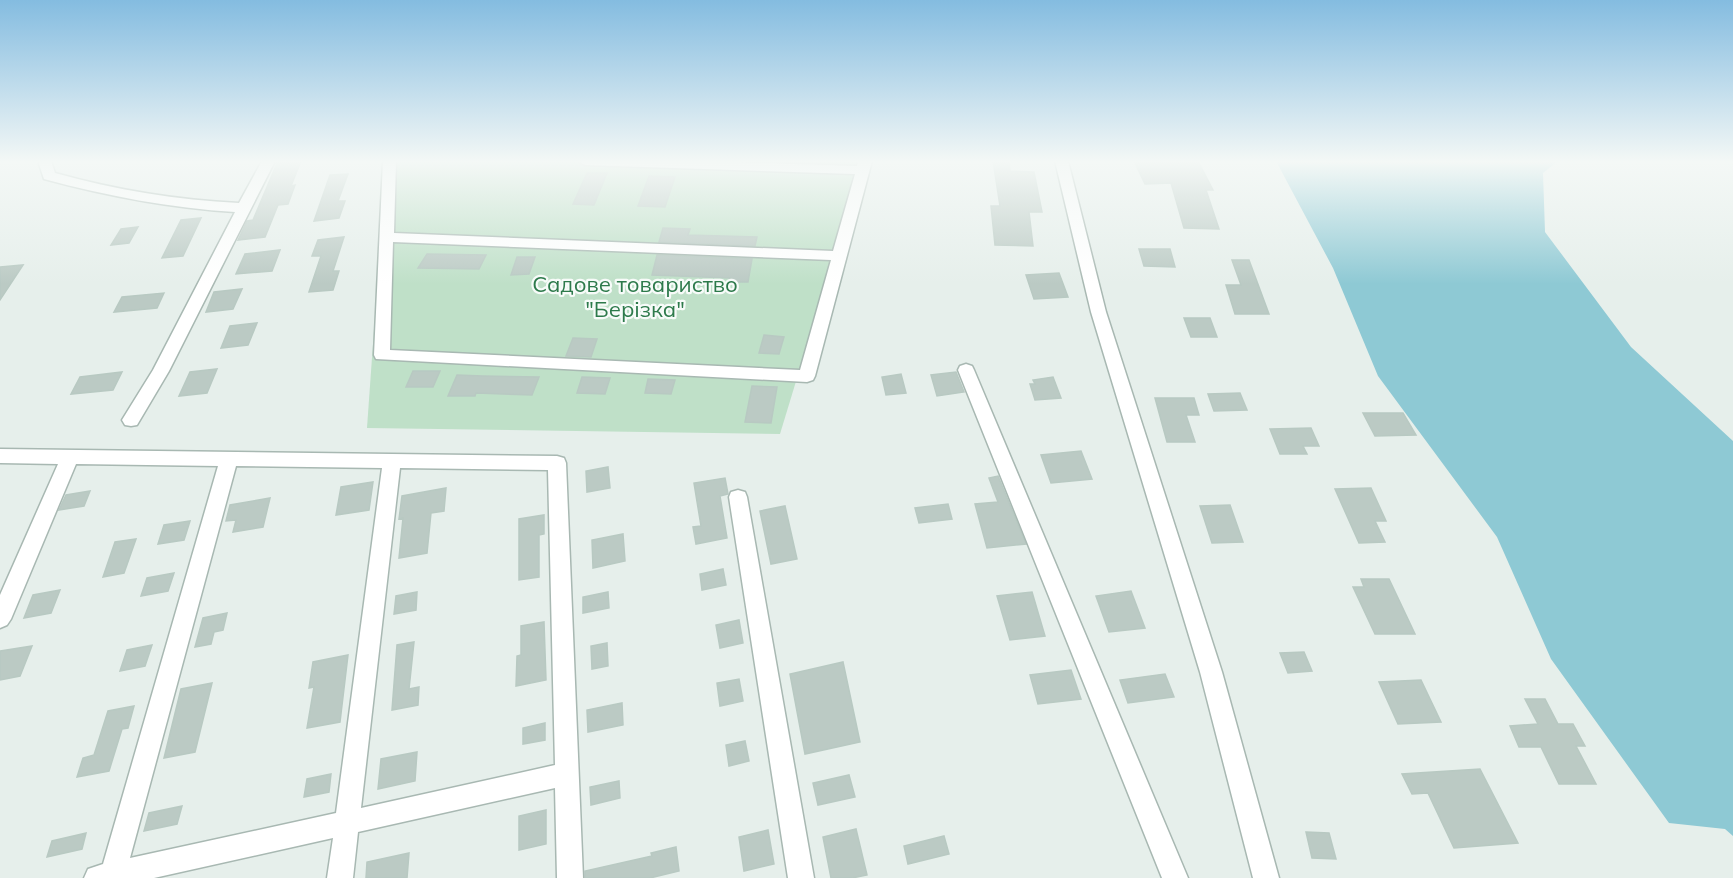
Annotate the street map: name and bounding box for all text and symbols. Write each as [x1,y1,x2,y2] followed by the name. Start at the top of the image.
[532,270,738,323] park label: Садове товариство "Берізка"

